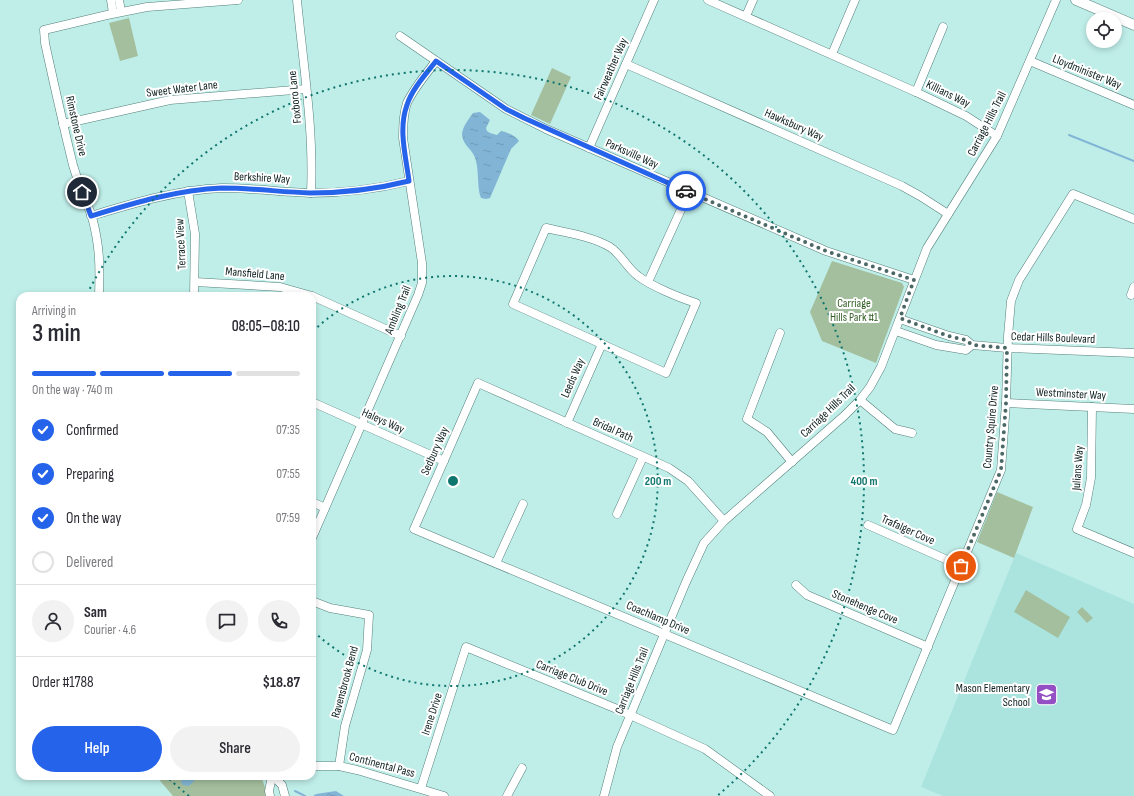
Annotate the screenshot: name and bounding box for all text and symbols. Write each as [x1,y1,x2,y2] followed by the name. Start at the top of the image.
[1086,12,1122,48] map controls
[1086,12,1122,48] button: locate
[591,35,632,102] street label: Fairweather Way
[1050,51,1124,93] street label: Lloydminister Way
[285,70,305,124] street label: Foxboro Lane
[145,77,219,101] street label: Sweet Water Lane
[923,77,973,111] street label: Killians Way
[964,89,1010,159] street label: Carriage Hills Trail
[62,95,90,158] street label: Rimstone Drive
[762,105,826,145] street label: Hawksbury Way
[603,136,661,172] street label: Parksville Way
[233,169,291,187] street label: Berkshire Way
[666,171,706,211] courier
[65,175,99,209] pin
[675,180,697,202] icon: car
[71,181,93,203] icon: home
[172,218,190,270] street label: Terrace View
[225,264,285,284] street label: Mansfield Lane
[381,284,414,337] street label: Ambling Trail
[830,296,879,325] park label: Carriage Hills Park #1
[32,303,76,319] text: Arriving in
[232,317,300,336] text: 08:05–08:10
[32,318,81,349] text: 3 min
[1011,329,1095,347] street label: Cedar Hills Boulevard
[558,356,589,400] street label: Leeds Way
[797,381,859,441] street label: Carriage Hills Trail
[32,382,113,398] text: On the way · 740 m
[980,385,1002,469] street label: Country Squire Drive
[1036,385,1107,403] street label: Westminster Way
[359,405,407,437] street label: Haleys Way
[590,414,636,446] street label: Bridal Path
[32,419,54,441] icon: check
[66,421,119,440] text: Confirmed
[276,422,300,438] text: 07:35
[418,424,453,478] street label: Sedbury Way
[1069,445,1087,492] street label: Julians Way
[32,463,54,485] icon: check
[66,465,114,484] text: Preparing
[276,466,300,482] text: 07:55
[446,474,460,488] centre of rings
[645,474,671,489] text: 200 m
[851,474,877,489] text: 400 m
[32,507,54,529] icon: check
[66,509,121,528] text: On the way
[276,510,300,526] text: 07:59
[879,512,937,548] street label: Trafalger Cove
[944,549,978,583] pin
[66,553,113,572] text: Delivered
[950,555,972,577] icon: bag
[830,586,900,628] street label: Stonehenge Cove
[624,598,692,638] street label: Coachlamp Drive
[32,600,74,642] button: person
[206,600,248,642] button: chat
[258,600,300,642] button: phone
[84,603,107,622] text: Sam
[84,622,136,638] text: Courier · 4.6
[328,644,362,720] street label: Ravensbrook Bend
[612,645,652,717] street label: Carriage Hills Trail
[534,657,610,699] street label: Carriage Club Drive
[32,673,94,692] text: Order #1788
[262,673,300,692] text: $18.87
[956,681,1030,710] place label: Mason Elementary School
[1033,682,1059,708] school or university icon: Mason Elementary School
[418,691,446,737] street label: Irene Drive
[32,726,162,772] button: Help
[170,726,300,772] button: Share
[348,749,416,781] street label: Continental Pass

